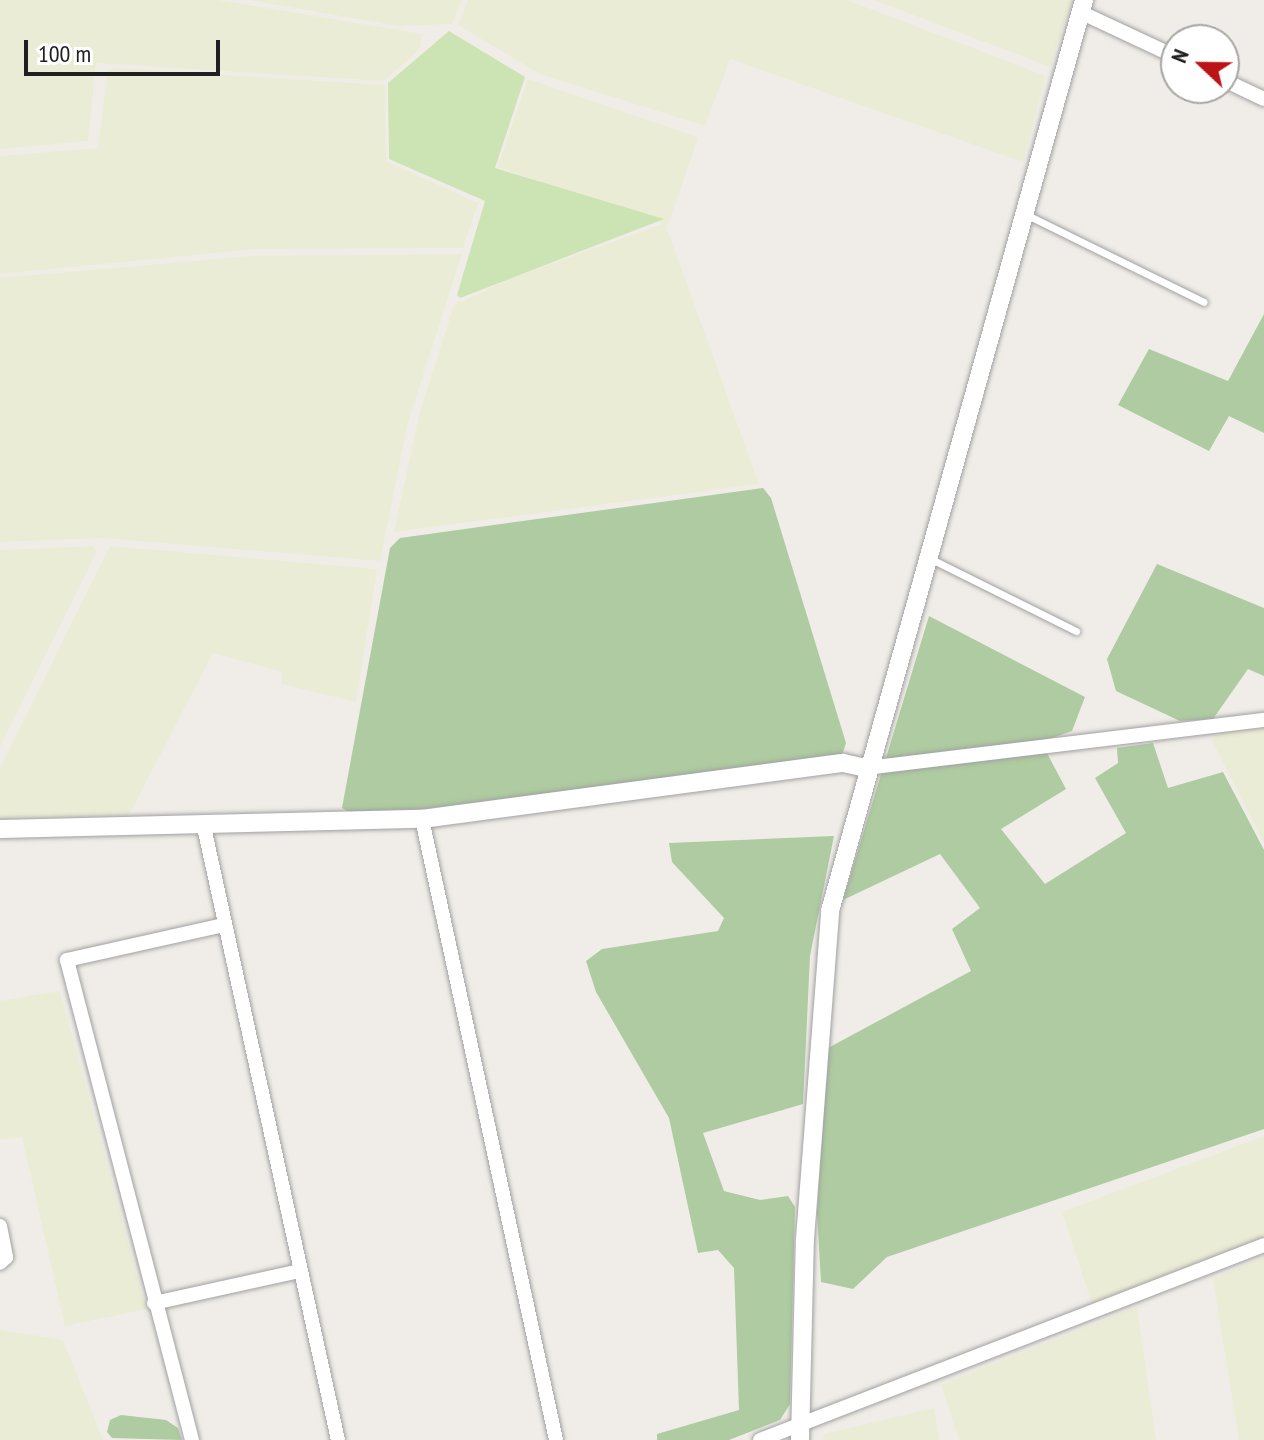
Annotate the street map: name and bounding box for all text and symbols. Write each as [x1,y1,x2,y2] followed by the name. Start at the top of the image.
[28,24,224,74] scale bar
[1160,24,1240,104] north arrow
[38,38,91,69] text: 100 m
[1164,45,1195,67] text: N

